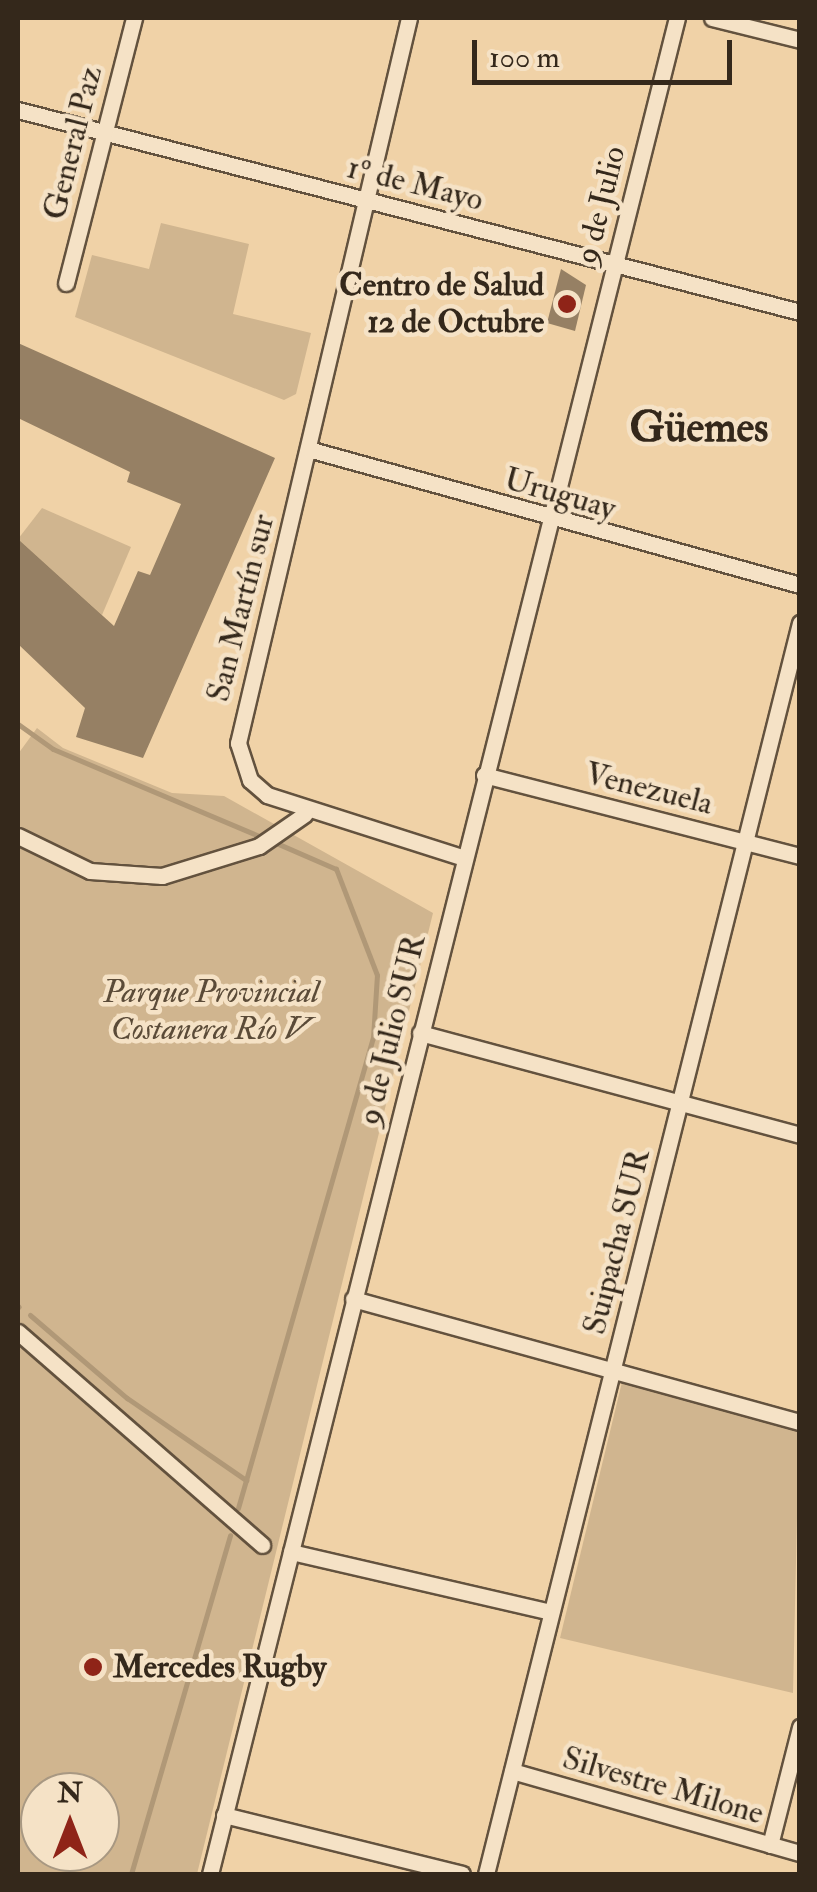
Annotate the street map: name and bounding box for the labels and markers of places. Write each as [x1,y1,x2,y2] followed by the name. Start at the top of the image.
[339,267,544,342] place label: Centro de Salud 12 de Octubre
[554,291,580,317] marker: Centro de Salud 12 de Octubre
[113,1648,326,1686] place label: Mercedes Rugby
[82,1656,104,1678] marker: Mercedes Rugby

